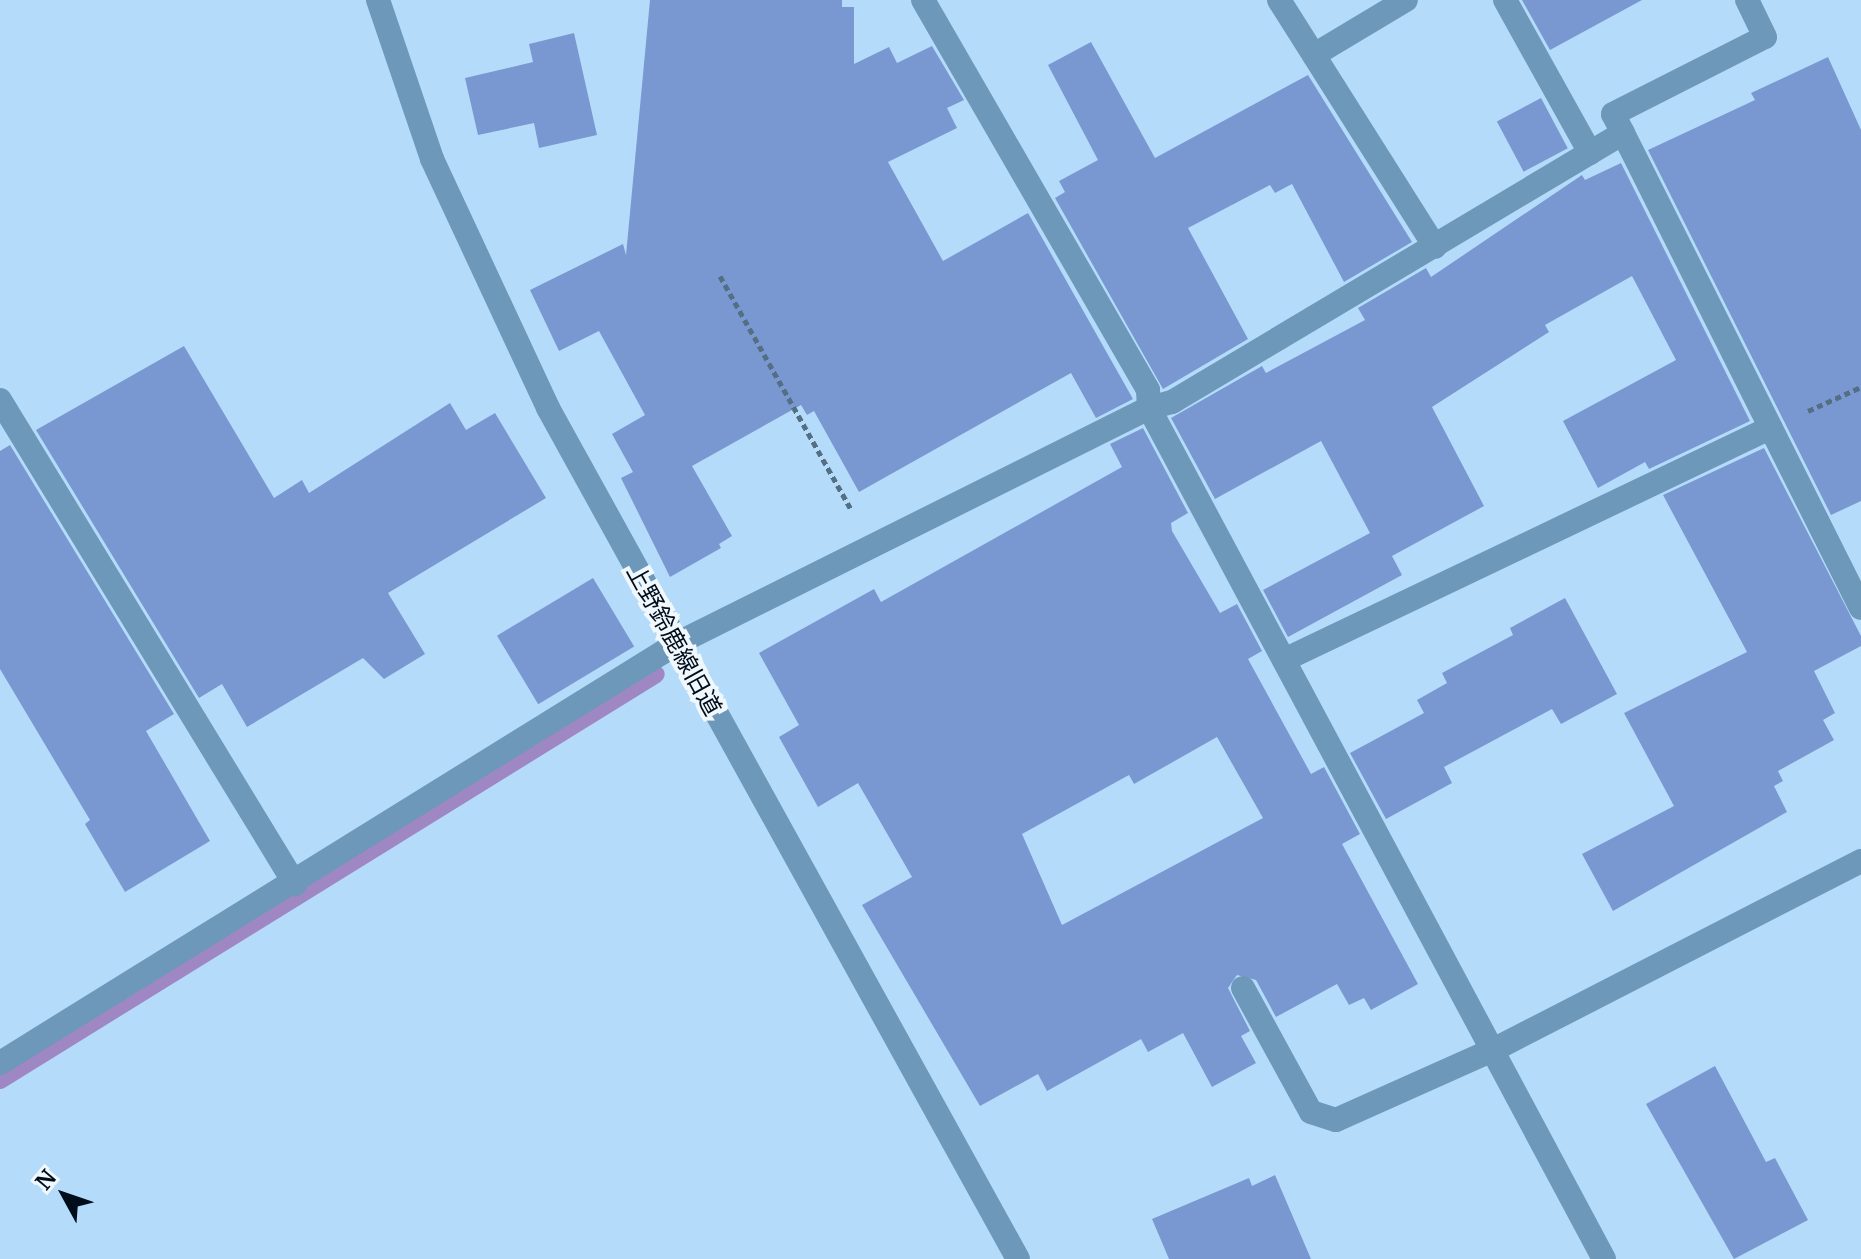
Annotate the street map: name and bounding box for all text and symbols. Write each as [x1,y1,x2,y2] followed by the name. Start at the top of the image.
[621,560,727,720] street label: 上野鈴鹿線旧道
[24,1155,104,1235] north arrow
[29,1164,62,1195] text: N

